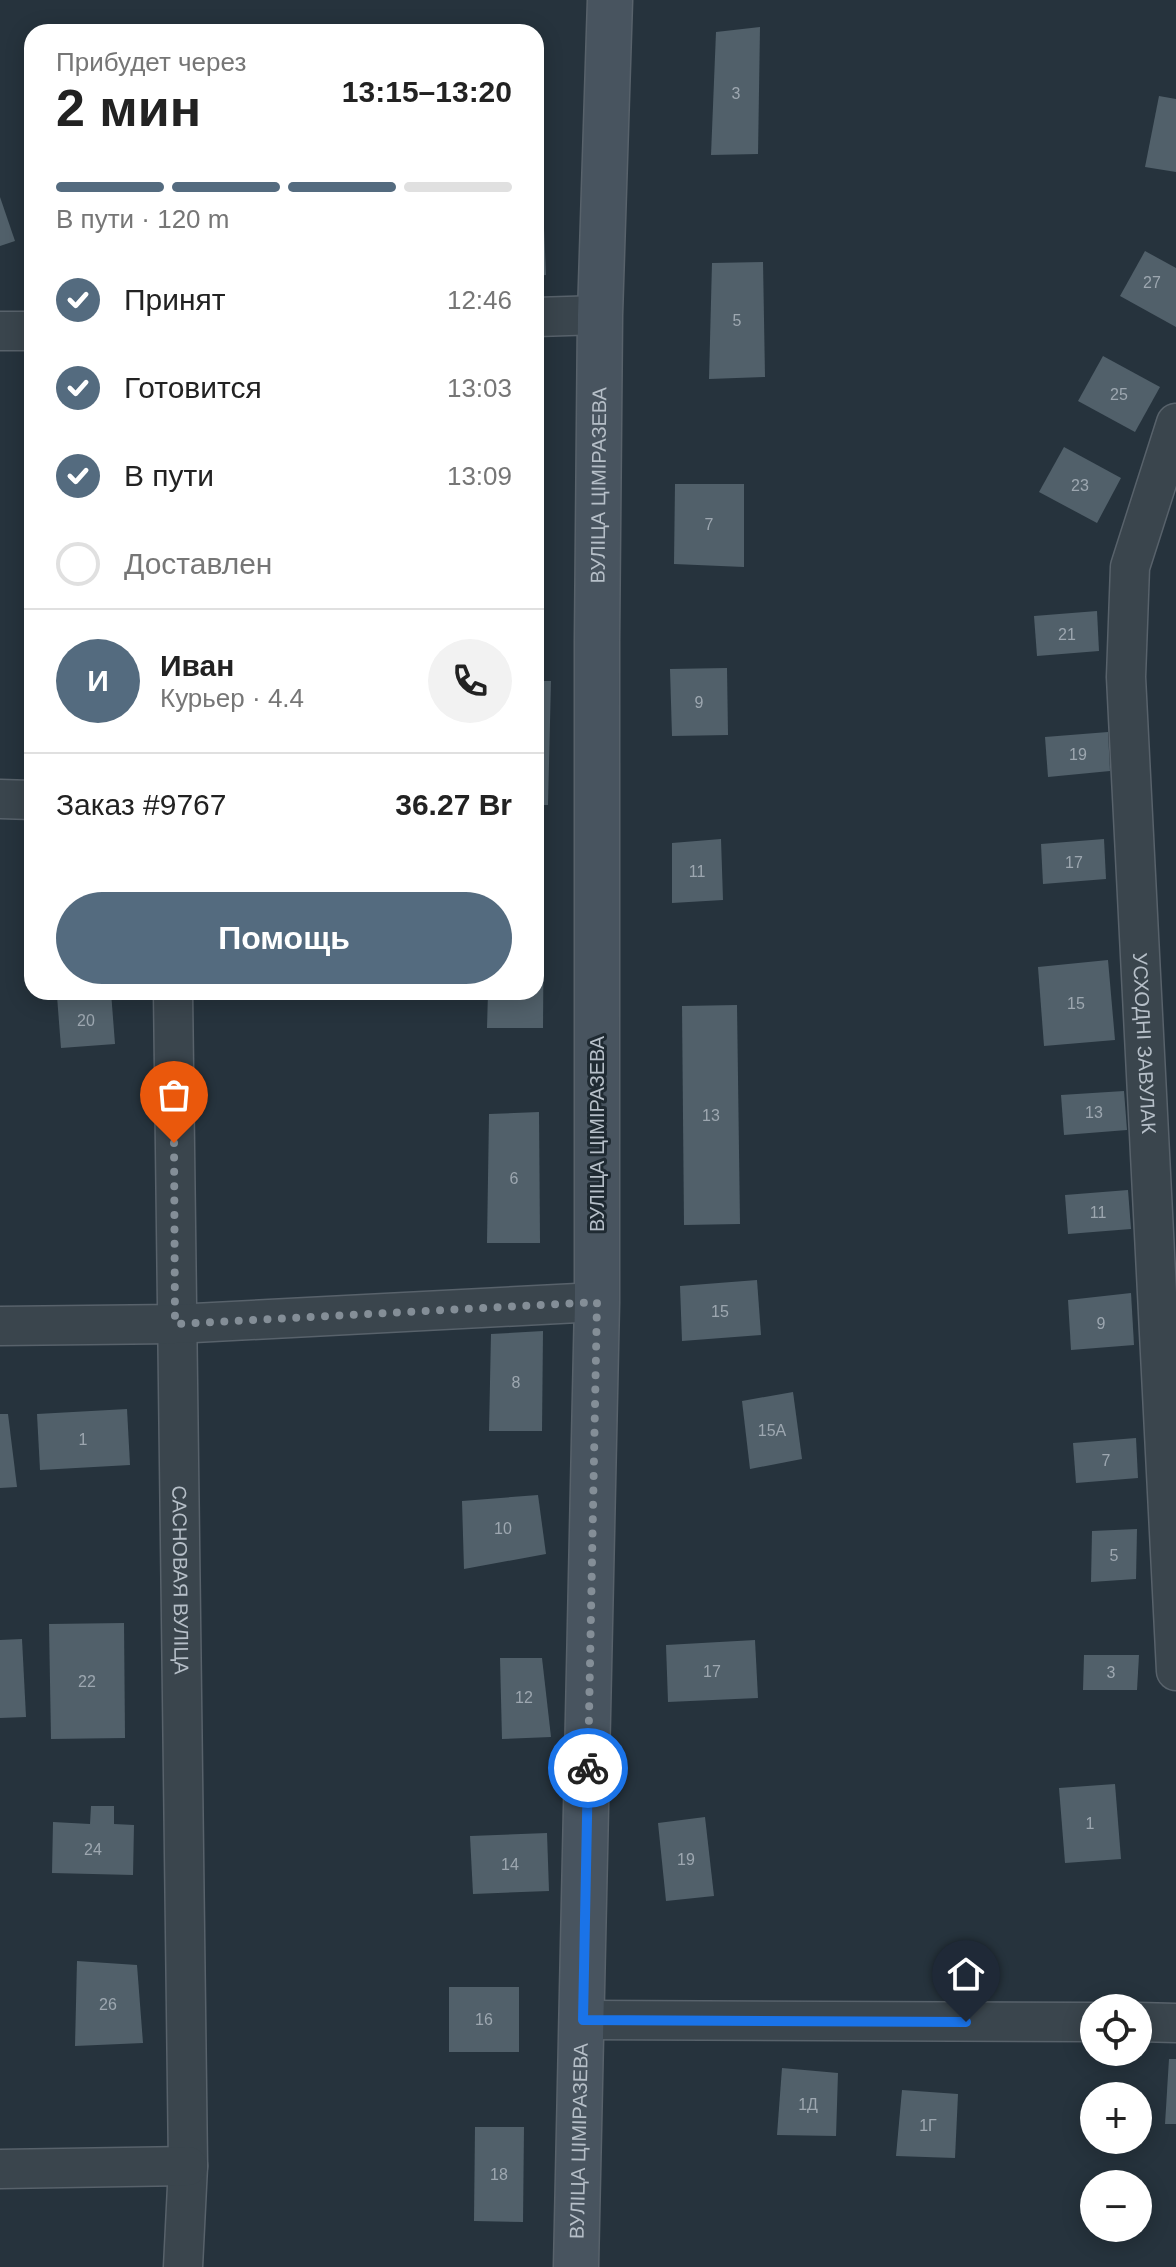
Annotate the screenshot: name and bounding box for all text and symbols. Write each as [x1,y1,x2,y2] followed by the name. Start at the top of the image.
[56,47,246,77] text: Прибудет через
[342,75,512,108] text: 13:15–13:20
[56,79,201,137] text: 2 мин
[732,85,741,102] house number: 3
[56,204,229,234] text: В пути · 120 m
[1143,274,1161,291] house number: 27
[56,278,100,322] icon: check
[124,283,226,316] text: Принят
[447,285,512,315] text: 12:46
[733,312,742,329] house number: 5
[56,366,100,410] icon: check
[124,371,262,404] text: Готовится
[447,373,512,403] text: 13:03
[587,386,610,583] street label: ВУЛІЦА ЦІМІРАЗЕВА
[1110,386,1128,403] house number: 25
[56,454,100,498] icon: check
[124,459,214,492] text: В пути
[447,461,512,491] text: 13:09
[1071,477,1089,494] house number: 23
[705,516,714,533] house number: 7
[124,547,272,580] text: Доставлен
[1058,626,1076,643] house number: 21
[428,639,512,723] button: phone
[160,649,234,682] text: Иван
[87,664,109,697] text: И
[160,683,304,713] text: Курьер · 4.4
[695,694,704,711] house number: 9
[1069,746,1087,763] house number: 19
[56,788,226,821] text: Заказ #9767
[395,788,512,821] text: 36.27 Br
[1065,854,1083,871] house number: 17
[689,863,705,880] house number: 11
[56,892,512,984] button: Помощь
[1129,952,1160,1135] street label: УСХОДНІ ЗАВУЛАК
[1067,995,1085,1012] house number: 15
[77,1012,95,1029] house number: 20
[586,1035,608,1232] street label: ВУЛІЦА ЦІМІРАЗЕВА
[140,1061,208,1143] pin
[152,1073,196,1117] icon: bag
[1085,1104,1103,1121] house number: 13
[702,1107,720,1124] house number: 13
[510,1170,519,1187] house number: 6
[1090,1204,1106,1221] house number: 11
[711,1303,729,1320] house number: 15
[1097,1315,1106,1332] house number: 9
[512,1374,521,1391] house number: 8
[758,1422,787,1439] house number: 15А
[79,1431,88,1448] house number: 1
[1102,1452,1111,1469] house number: 7
[168,1485,193,1675] street label: САСНОВАЯ ВУЛІЦА
[494,1520,512,1537] house number: 10
[1110,1547,1119,1564] house number: 5
[703,1663,721,1680] house number: 17
[1107,1664,1116,1681] house number: 3
[78,1673,96,1690] house number: 22
[515,1689,533,1706] house number: 12
[548,1728,628,1808] courier
[566,1746,610,1790] icon: bike
[1086,1815,1095,1832] house number: 1
[84,1841,102,1858] house number: 24
[677,1851,695,1868] house number: 19
[501,1856,519,1873] house number: 14
[932,1940,1000,2022] pin
[944,1952,988,1996] icon: home
[1080,1994,1152,2242] map controls
[1080,1994,1152,2066] button: locate
[99,1996,117,2013] house number: 26
[475,2011,493,2028] house number: 16
[566,2042,592,2239] street label: ВУЛІЦА ЦІМІРАЗЕВА
[1080,2082,1152,2154] button: +
[798,2096,818,2113] house number: 1Д
[919,2117,937,2134] house number: 1Г
[490,2166,508,2183] house number: 18
[1080,2170,1152,2242] button: −

